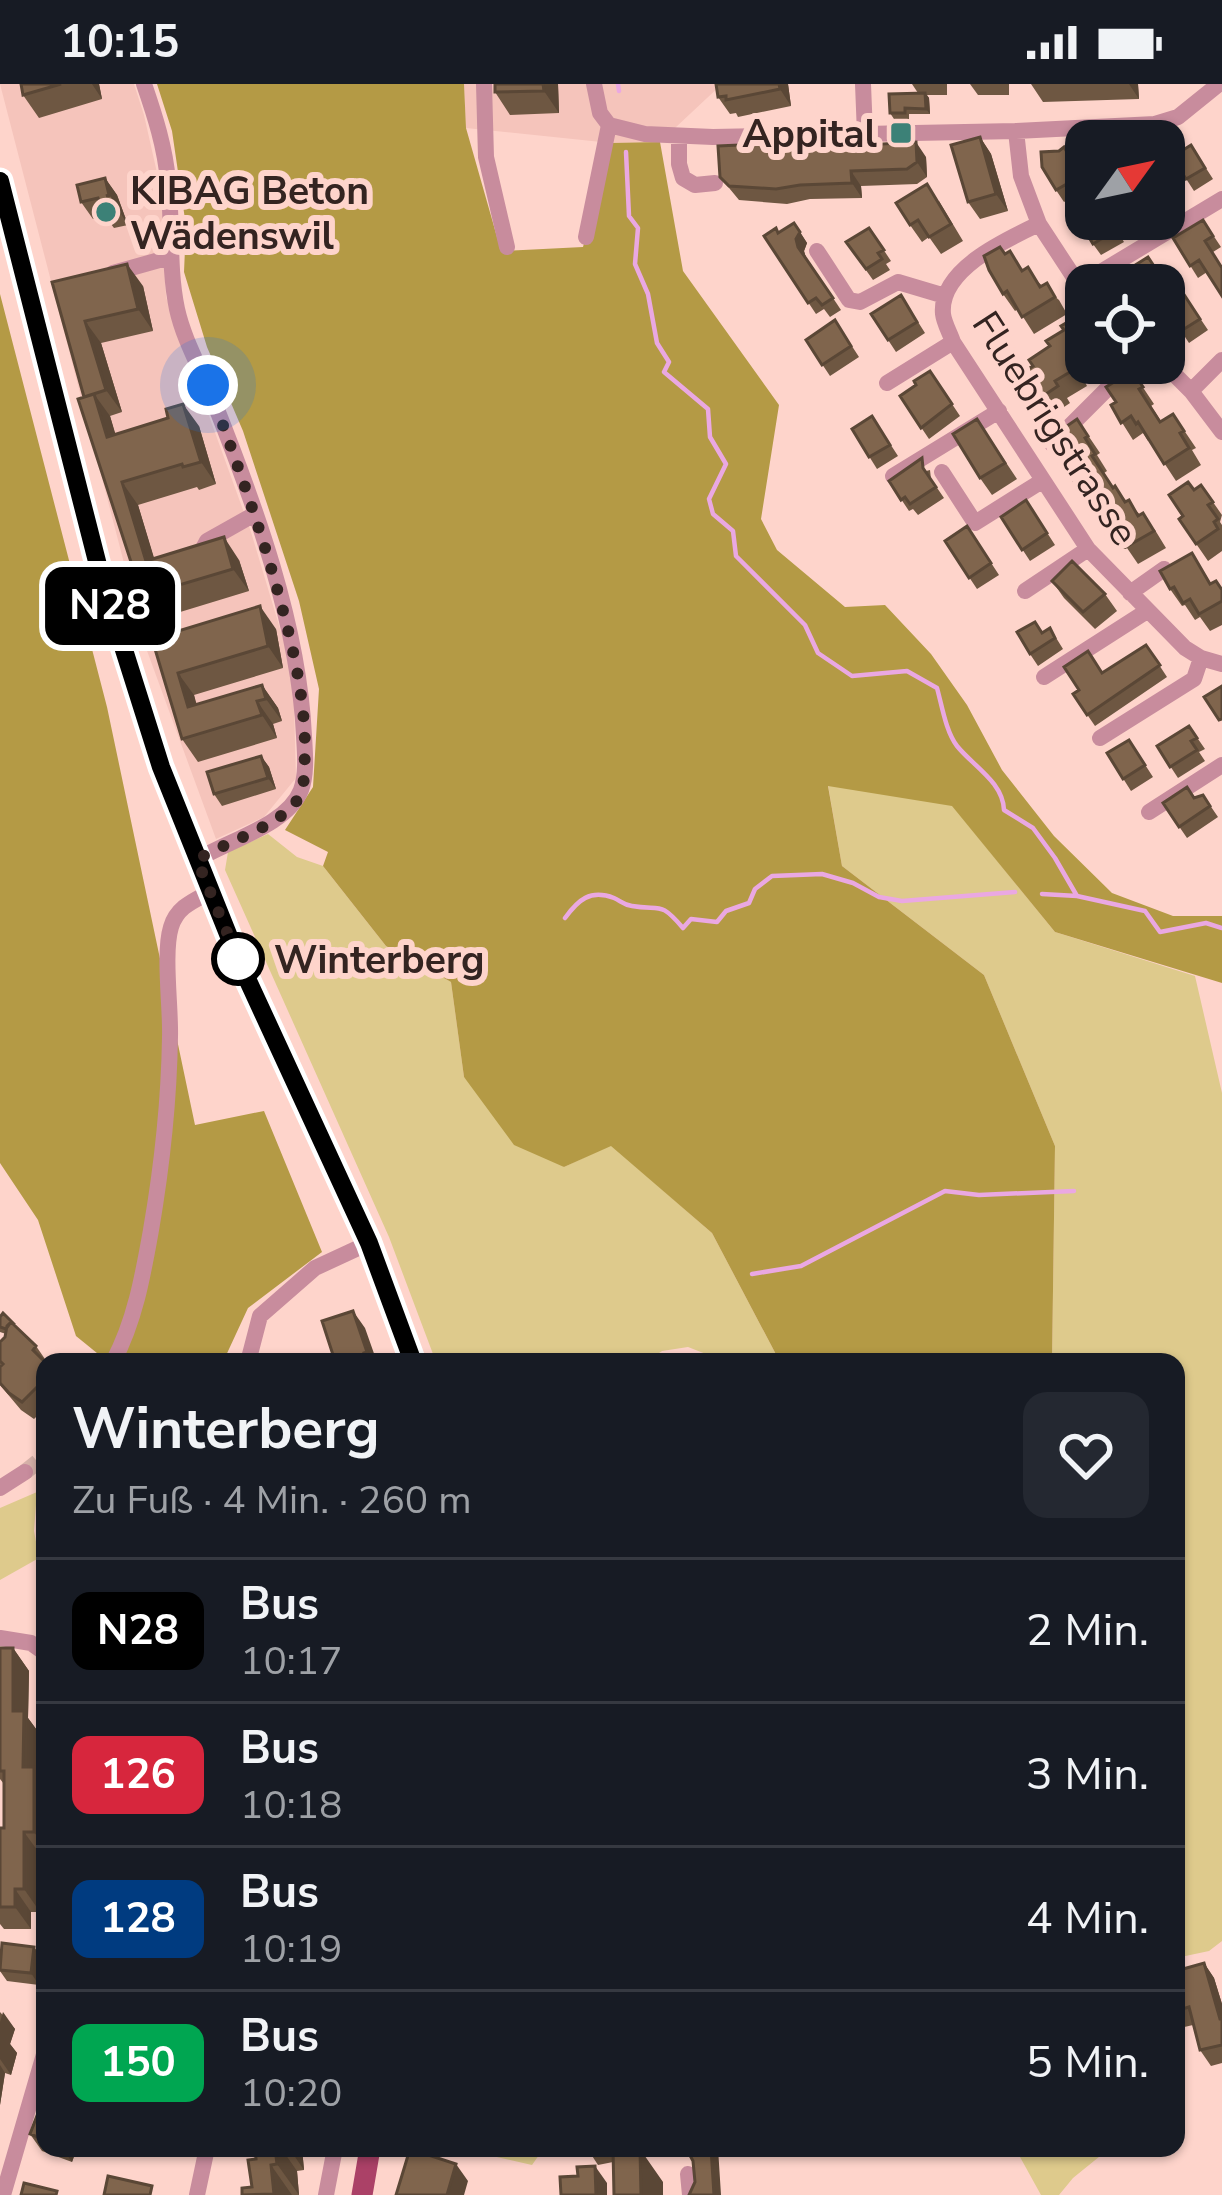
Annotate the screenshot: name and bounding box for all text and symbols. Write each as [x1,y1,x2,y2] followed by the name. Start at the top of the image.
[60,12,179,73] text: 10:15
[742,108,878,161] place label: Appital
[888,120,914,146] marker: Appital
[1065,120,1185,240] north arrow
[1065,120,1185,384] map controls
[130,165,369,263] place label: KIBAG Beton Wädenswil
[93,199,119,225] marker: KIBAG Beton Wädenswil
[1065,264,1185,384] button: locate
[959,302,1150,556] street label: Fluebrigstrasse
[178,355,238,415] your location
[41,567,179,645] line badge: N28
[69,577,151,634] text: N28
[213,934,263,984] marker: Winterberg
[274,934,484,987] place label: Winterberg
[72,1390,380,1468] text: Winterberg
[1023,1392,1149,1518] button: heart
[72,1474,472,1527] text: Zu Fuß · 4 Min. · 260 m
[240,1574,319,1635] text: Bus
[1026,1600,1149,1661] text: 2 Min.
[97,1602,179,1659] text: N28
[240,1635,343,1688] text: 10:17
[240,1718,319,1779] text: Bus
[1026,1744,1149,1805] text: 3 Min.
[100,1746,176,1803] text: 126
[240,1779,343,1832] text: 10:18
[240,1862,319,1923] text: Bus
[1026,1888,1149,1949] text: 4 Min.
[100,1890,176,1947] text: 128
[240,1923,343,1976] text: 10:19
[240,2006,319,2067] text: Bus
[1026,2032,1149,2093] text: 5 Min.
[100,2034,176,2091] text: 150
[240,2067,343,2120] text: 10:20

